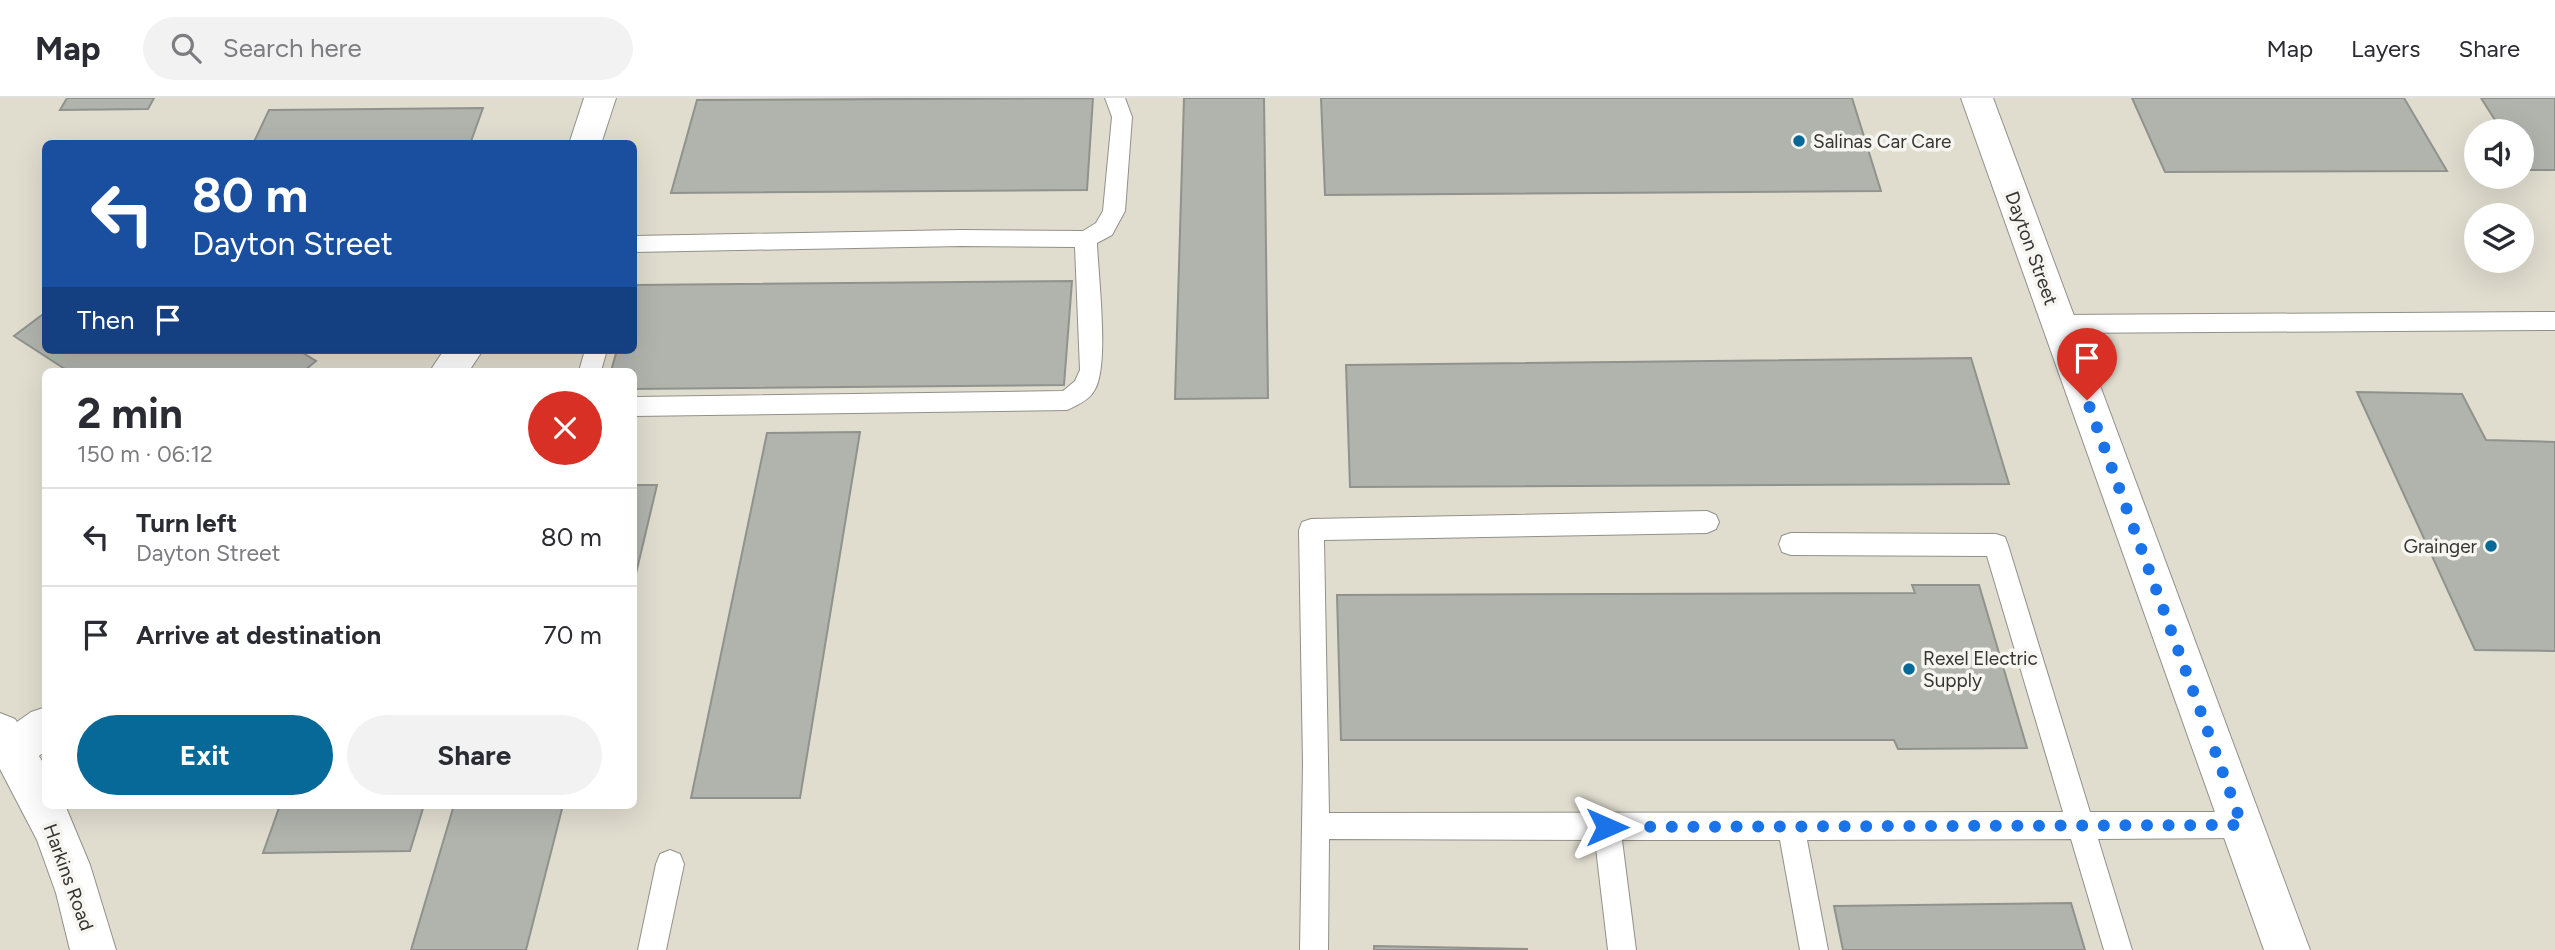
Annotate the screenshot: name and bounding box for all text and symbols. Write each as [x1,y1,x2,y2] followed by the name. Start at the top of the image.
[143,17,633,80] search box
[35,29,101,68] text: Map
[167,29,205,67] icon: search
[223,32,362,64] text: Search here
[2266,34,2313,63] text: Map
[2351,34,2420,63] text: Layers
[2458,34,2520,63] text: Share
[2464,119,2534,273] map controls
[2464,119,2534,189] button: sound
[1813,130,1951,153] place label: Salinas Car Care
[1791,133,1807,149] marker: Salinas Car Care
[192,165,308,224] text: 80 m
[77,168,168,259] icon: left
[2000,188,2063,308] street label: Dayton Street
[2464,203,2534,273] button: layers
[192,225,393,263] text: Dayton Street
[149,301,187,339] icon: arrive
[77,304,135,336] text: Then
[2057,328,2117,400] pin
[2068,339,2106,377] icon: arrive
[77,388,183,439] text: 2 min
[528,391,602,465] button: close
[77,440,213,468] text: 150 m · 06:12
[136,507,237,539] text: Turn left
[77,518,115,556] icon: left
[541,521,602,553] text: 80 m
[2403,535,2478,558] place label: Grainger
[2483,538,2499,554] marker: Grainger
[136,539,280,567] text: Dayton Street
[77,616,115,654] icon: arrive
[136,619,381,651] text: Arrive at destination
[543,619,602,651] text: 70 m
[1923,647,2038,692] place label: Rexel Electric Supply
[1901,661,1917,677] marker: Rexel Electric Supply
[77,715,333,795] button: Exit
[347,715,602,795] button: Share
[1570,790,1644,864] position arrow
[39,821,98,934] street label: Harkins Road

